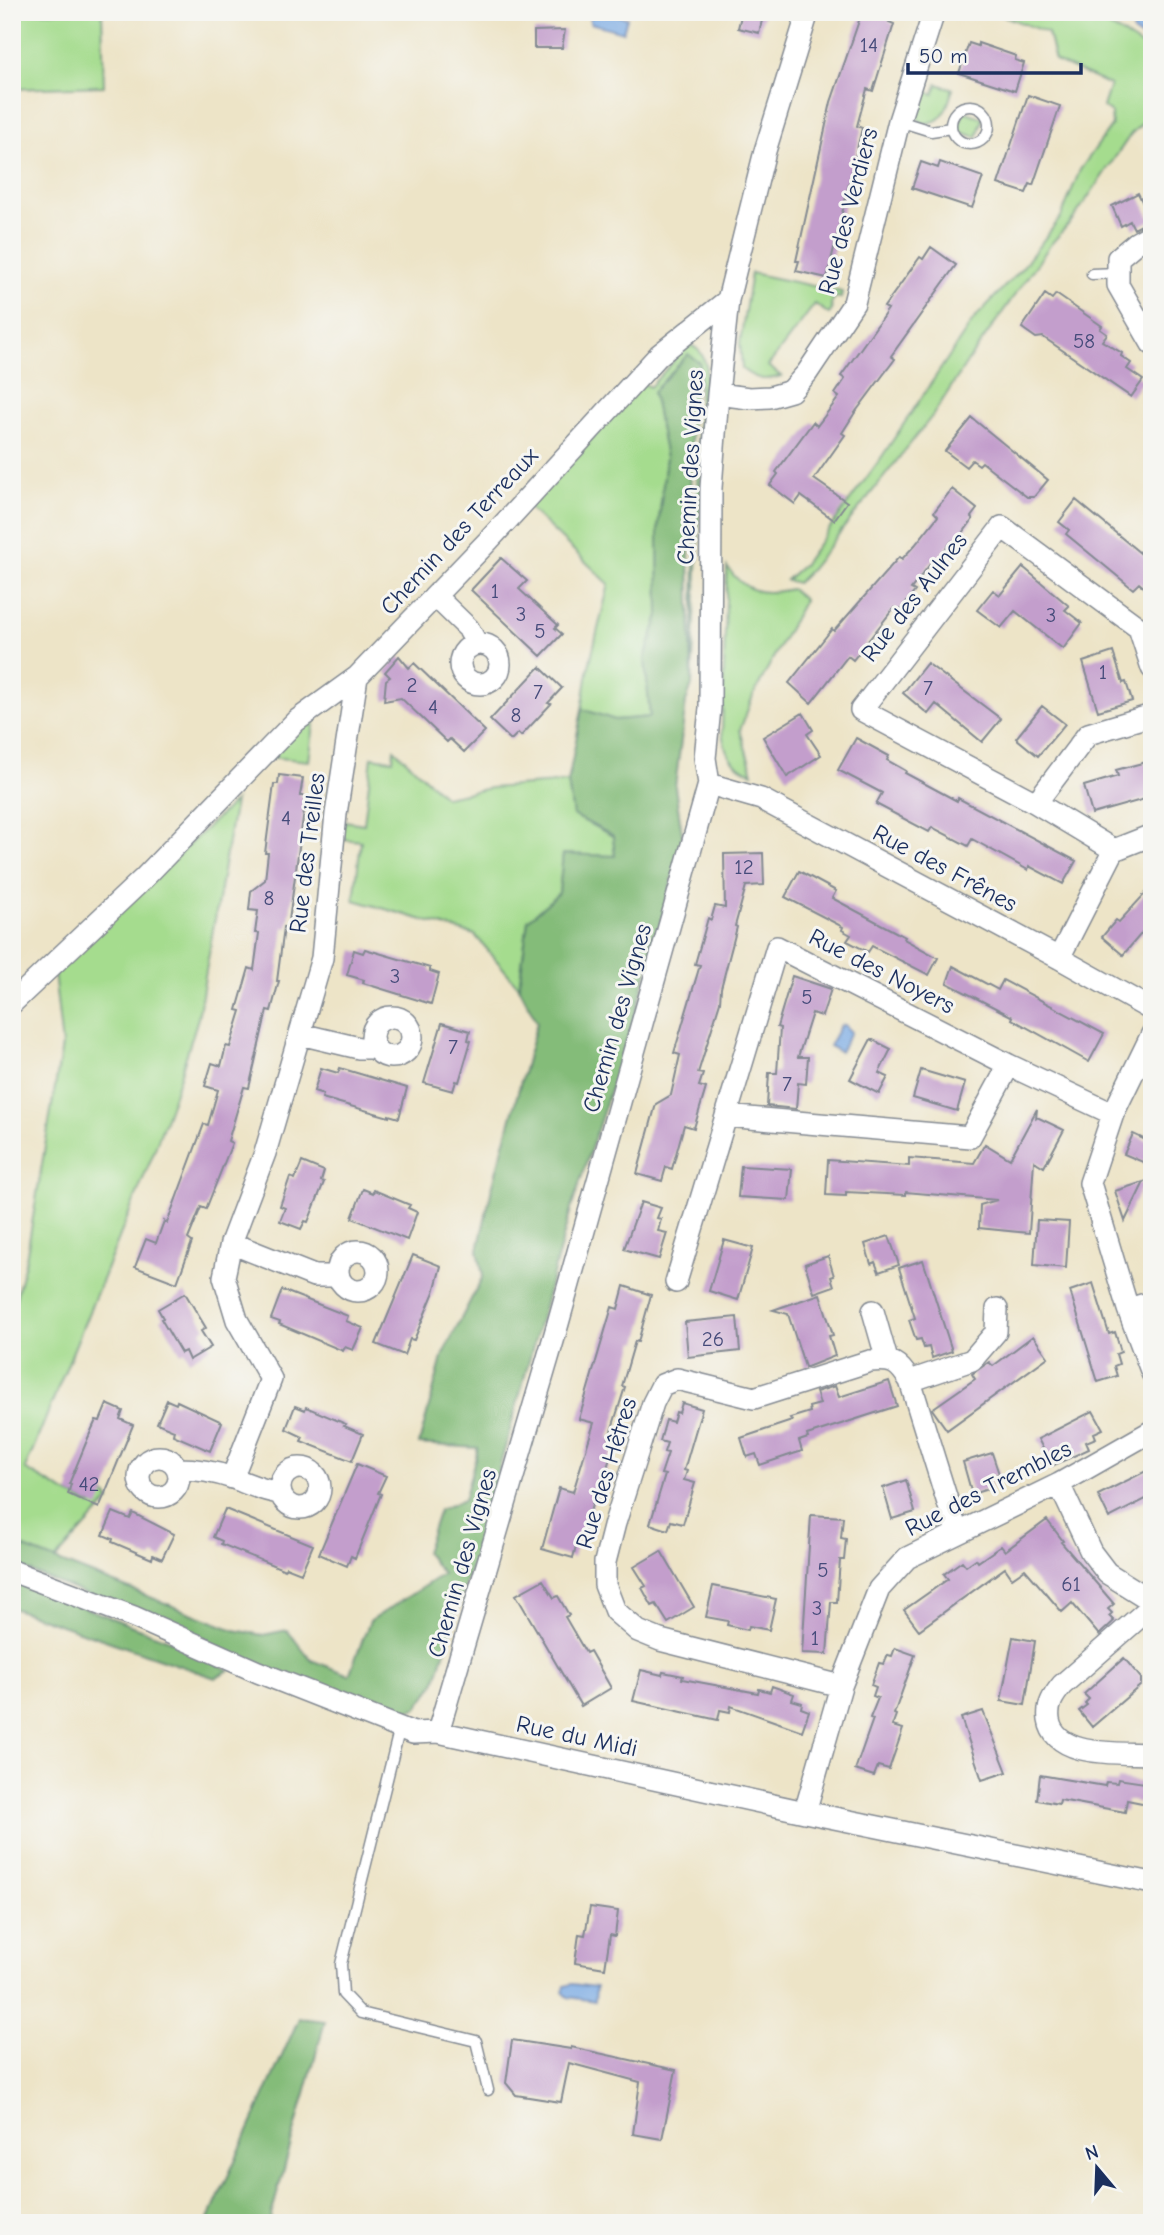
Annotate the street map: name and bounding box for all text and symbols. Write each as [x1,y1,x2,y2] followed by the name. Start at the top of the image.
[908,32,1082,76] scale bar
[860,33,878,57] house number: 14
[919,44,968,68] text: 50 m
[812,125,884,297] street label: Rue des Verdiers
[1073,329,1095,353] house number: 58
[671,369,709,565] street label: Chemin des Vignes
[374,441,544,620] street label: Chemin des Terreaux
[855,527,973,667] street label: Rue des Aulnes
[491,579,499,603] house number: 1
[516,602,526,626] house number: 3
[1046,603,1056,627] house number: 3
[534,619,546,643] house number: 5
[1099,660,1107,684] house number: 1
[407,673,417,697] house number: 2
[923,676,933,700] house number: 7
[533,680,543,704] house number: 7
[428,695,438,719] house number: 4
[511,703,521,727] house number: 8
[283,771,331,935] street label: Rue des Treilles
[281,806,291,830] house number: 4
[868,818,1022,918] street label: Rue des Frênes
[734,855,754,879] house number: 12
[264,886,274,910] house number: 8
[577,920,657,1116] street label: Chemin des Vignes
[805,922,959,1020] street label: Rue des Noyers
[390,964,400,988] house number: 3
[801,985,813,1009] house number: 5
[448,1035,458,1059] house number: 7
[782,1072,792,1096] house number: 7
[702,1327,724,1351] house number: 26
[570,1394,642,1552] street label: Rue des Hêtres
[900,1434,1076,1542] street label: Rue des Trembles
[422,1465,502,1661] street label: Chemin des Vignes
[78,1472,100,1496] house number: 42
[817,1558,829,1582] house number: 5
[1061,1572,1081,1596] house number: 61
[812,1596,822,1620] house number: 3
[811,1626,819,1650] house number: 1
[514,1709,640,1763] street label: Rue du Midi
[1062,2134,1132,2204] north arrow
[1082,2140,1101,2165] text: N

